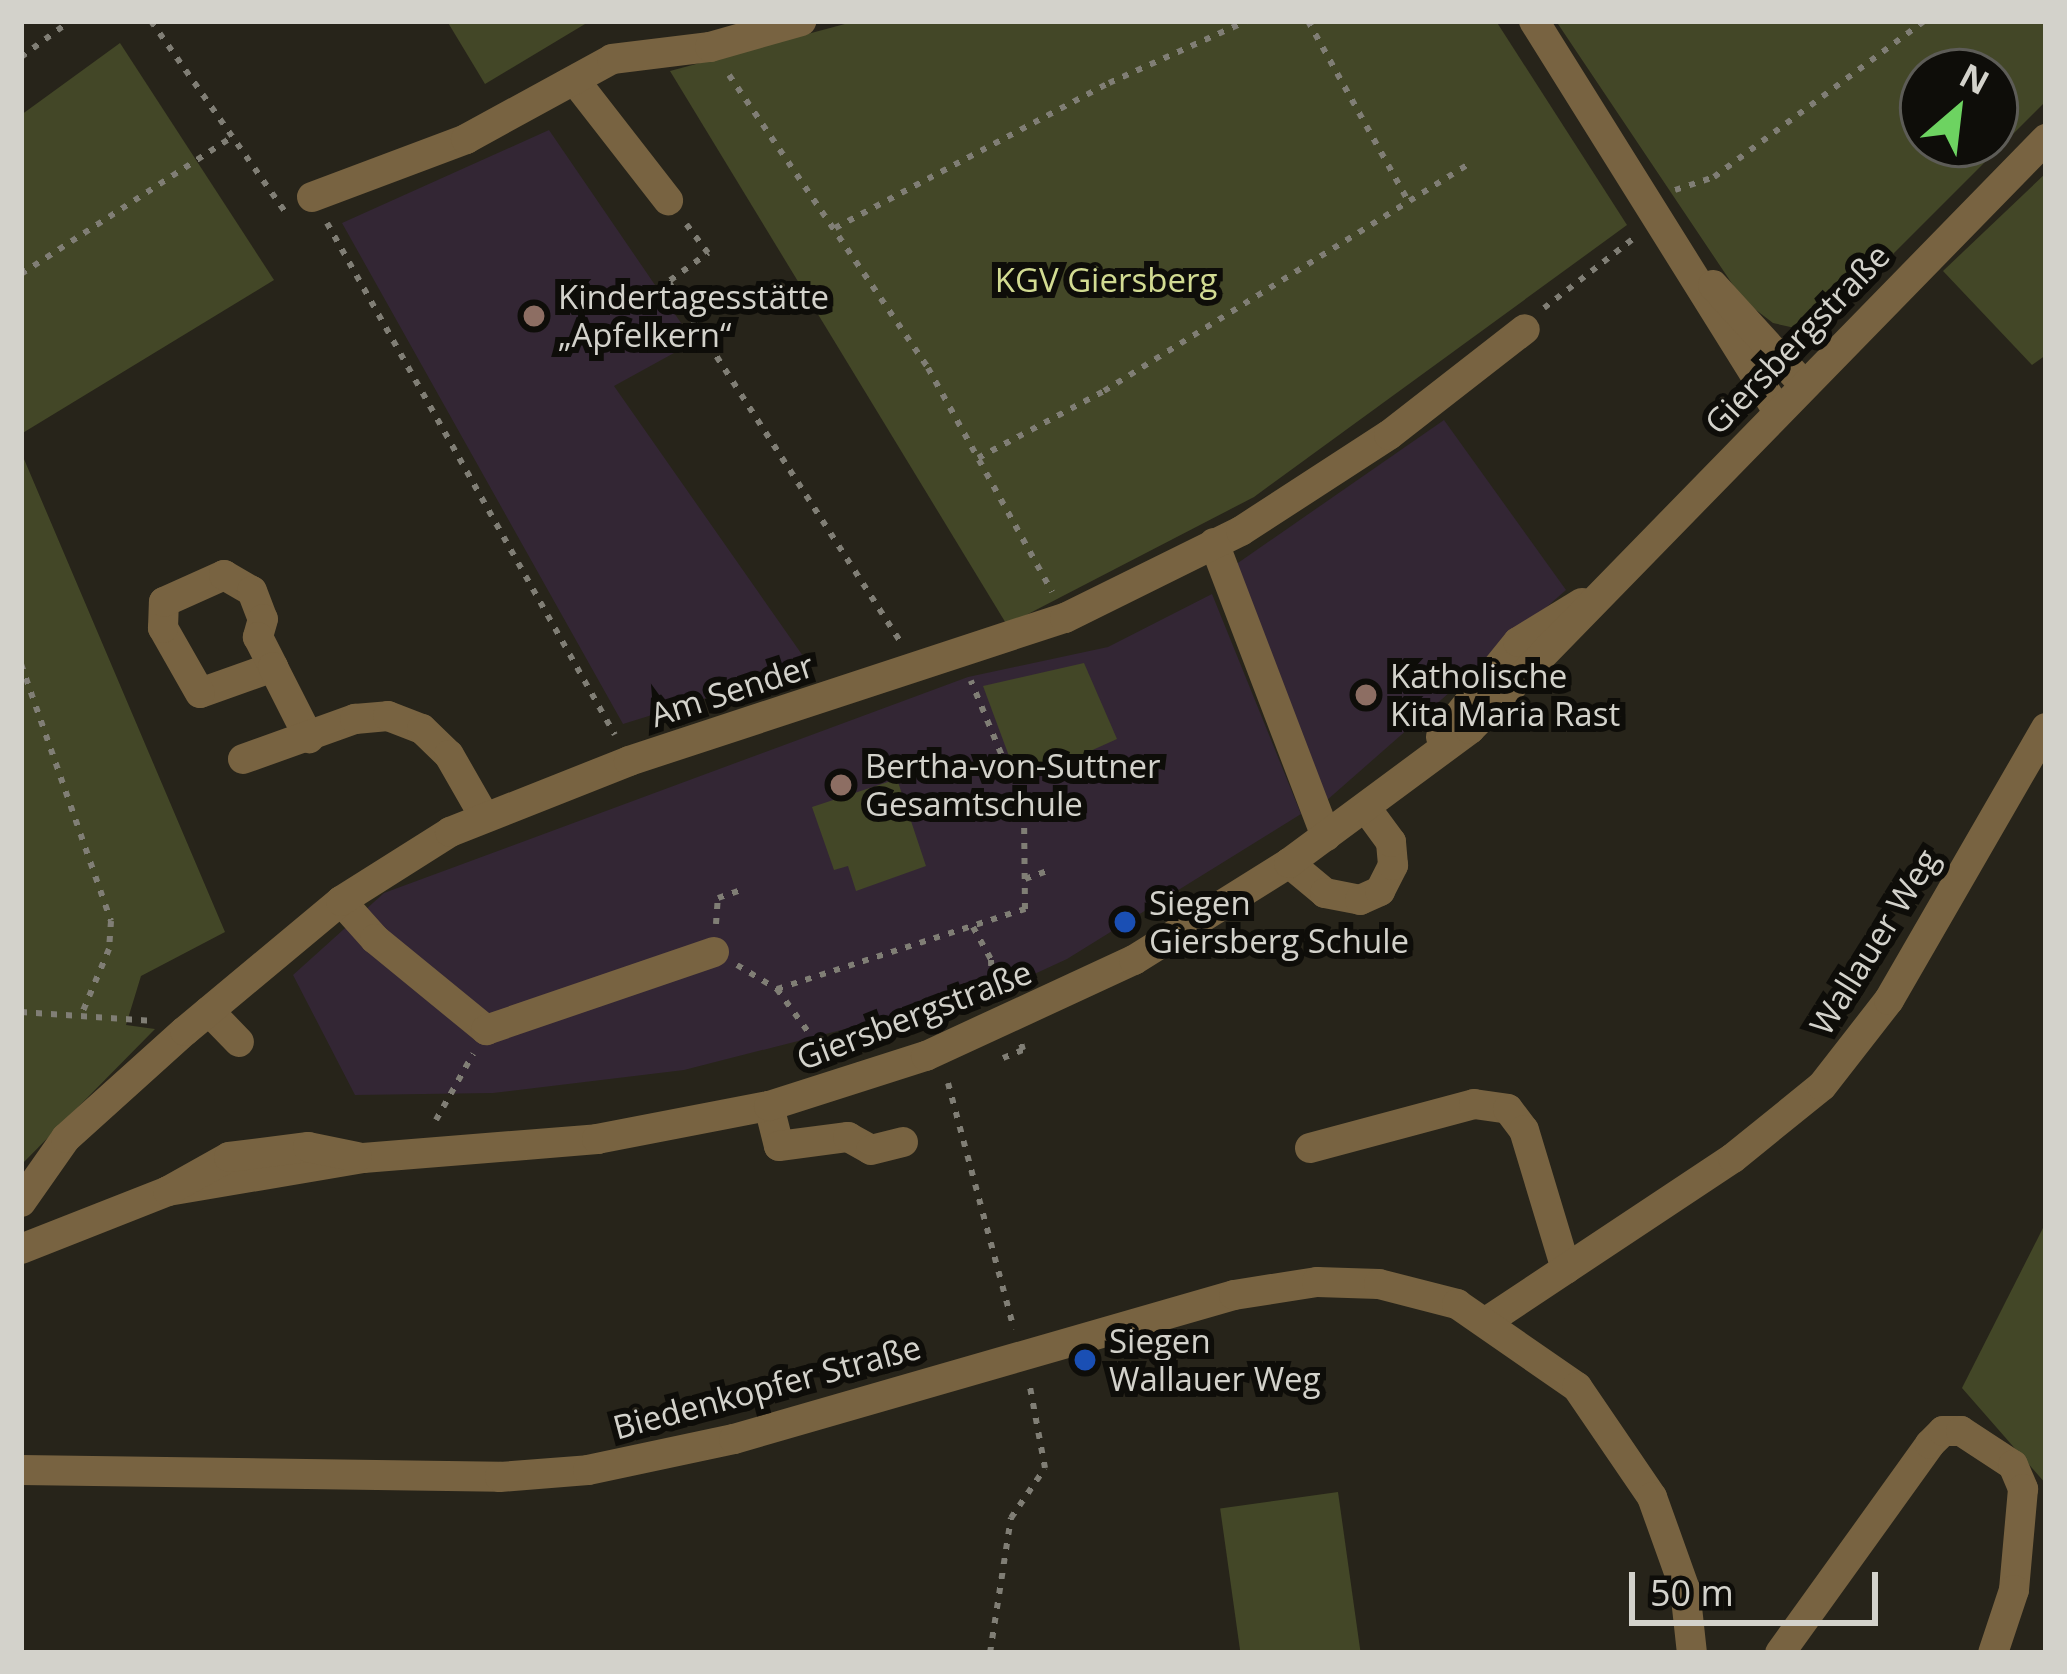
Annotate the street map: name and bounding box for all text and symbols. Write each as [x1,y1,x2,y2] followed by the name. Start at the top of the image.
[1899,48,2019,168] north arrow
[1952,52,1997,105] text: N
[1696,236,1898,442] street label: Giersbergstraße
[995,260,1217,300] park label: KGV Giersberg
[558,277,829,355] place label: Kindertagesstätte „Apfelkern“
[521,303,547,329] marker: Kindertagesstätte „Apfelkern“
[645,645,819,735] street label: Am Sender
[1390,656,1620,734] place label: Katholische Kita Maria Rast
[1353,682,1379,708] marker: Katholische Kita Maria Rast
[865,746,1161,824] place label: Bertha-von-Suttner Gesamtschule
[828,772,854,798] marker: Bertha-von-Suttner Gesamtschule
[1801,842,1947,1042] street label: Wallauer Weg
[1149,883,1409,961] place label: Siegen Giersberg Schule
[1112,909,1138,935] marker: Siegen Giersberg Schule
[791,952,1037,1078] street label: Giersbergstraße
[1109,1321,1321,1399] place label: Siegen Wallauer Weg
[609,1327,925,1447] street label: Biedenkopfer Straße
[1072,1347,1098,1373] marker: Siegen Wallauer Weg
[1635,1548,1884,1622] scale bar
[1650,1568,1734,1617] text: 50 m

